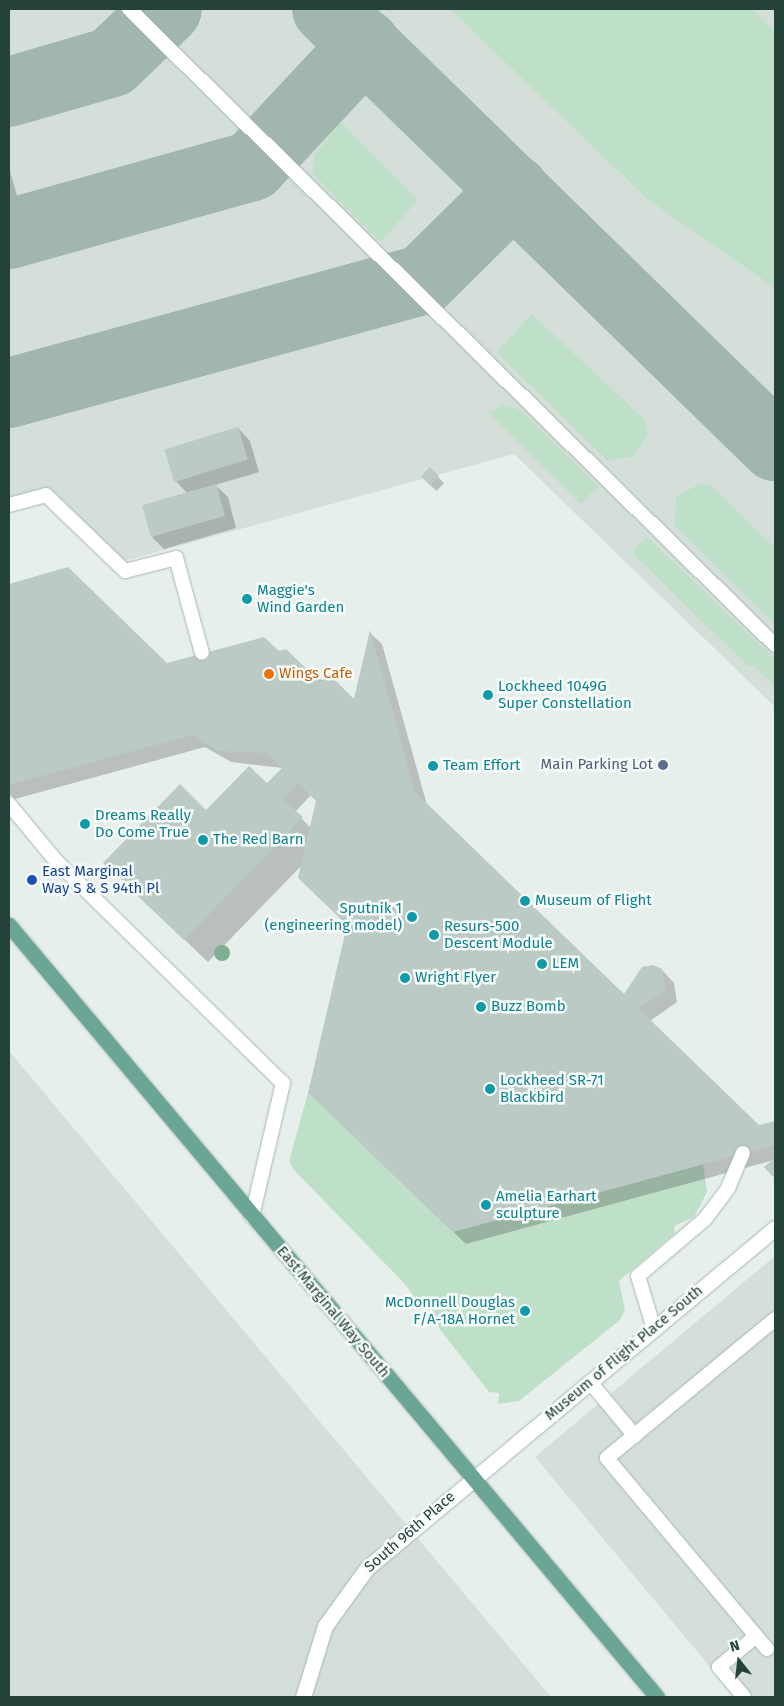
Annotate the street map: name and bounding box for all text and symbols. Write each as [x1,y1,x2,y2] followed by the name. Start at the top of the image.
[257,581,344,616] place label: Maggie's Wind Garden
[241,593,253,605] marker: Maggie's Wind Garden
[279,665,353,683] place label: Wings Cafe
[263,668,275,680] marker: Wings Cafe
[498,677,632,712] place label: Lockheed 1049G Super Constellation
[482,689,494,701] marker: Lockheed 1049G Super Constellation
[541,756,653,774] place label: Main Parking Lot
[443,757,521,775] place label: Team Effort
[657,759,669,771] marker: Main Parking Lot
[427,760,439,772] marker: Team Effort
[95,806,191,841] place label: Dreams Really Do Come True
[79,818,91,830] marker: Dreams Really Do Come True
[213,831,304,849] place label: The Red Barn
[197,834,209,846] marker: The Red Barn
[42,862,159,897] place label: East Marginal Way S & S 94th Pl
[26,874,38,886] marker: East Marginal Way S & S 94th Pl
[535,892,652,910] place label: Museum of Flight
[519,895,531,907] marker: Museum of Flight
[264,899,402,934] place label: Sputnik 1 (engineering model)
[406,911,418,923] marker: Sputnik 1 (engineering model)
[444,917,553,952] place label: Resurs-500 Descent Module
[428,929,440,941] marker: Resurs-500 Descent Module
[552,955,579,973] place label: LEM
[536,958,548,970] marker: LEM
[415,969,496,987] place label: Wright Flyer
[399,972,411,984] marker: Wright Flyer
[491,998,566,1016] place label: Buzz Bomb
[475,1001,487,1013] marker: Buzz Bomb
[500,1071,604,1106] place label: Lockheed SR-71 Blackbird
[484,1083,496,1095] marker: Lockheed SR-71 Blackbird
[496,1187,596,1222] place label: Amelia Earhart sculpture
[480,1199,492,1211] marker: Amelia Earhart sculpture
[273,1243,393,1381] street label: East Marginal Way South
[541,1282,707,1424] street label: Museum of Flight Place South
[385,1293,515,1328] place label: McDonnell Douglas F/A-18A Hornet
[519,1305,531,1317] marker: McDonnell Douglas F/A-18A Hornet
[361,1488,459,1576] street label: South 96th Place
[714,1636,764,1686] north arrow
[728,1637,742,1656] text: N

